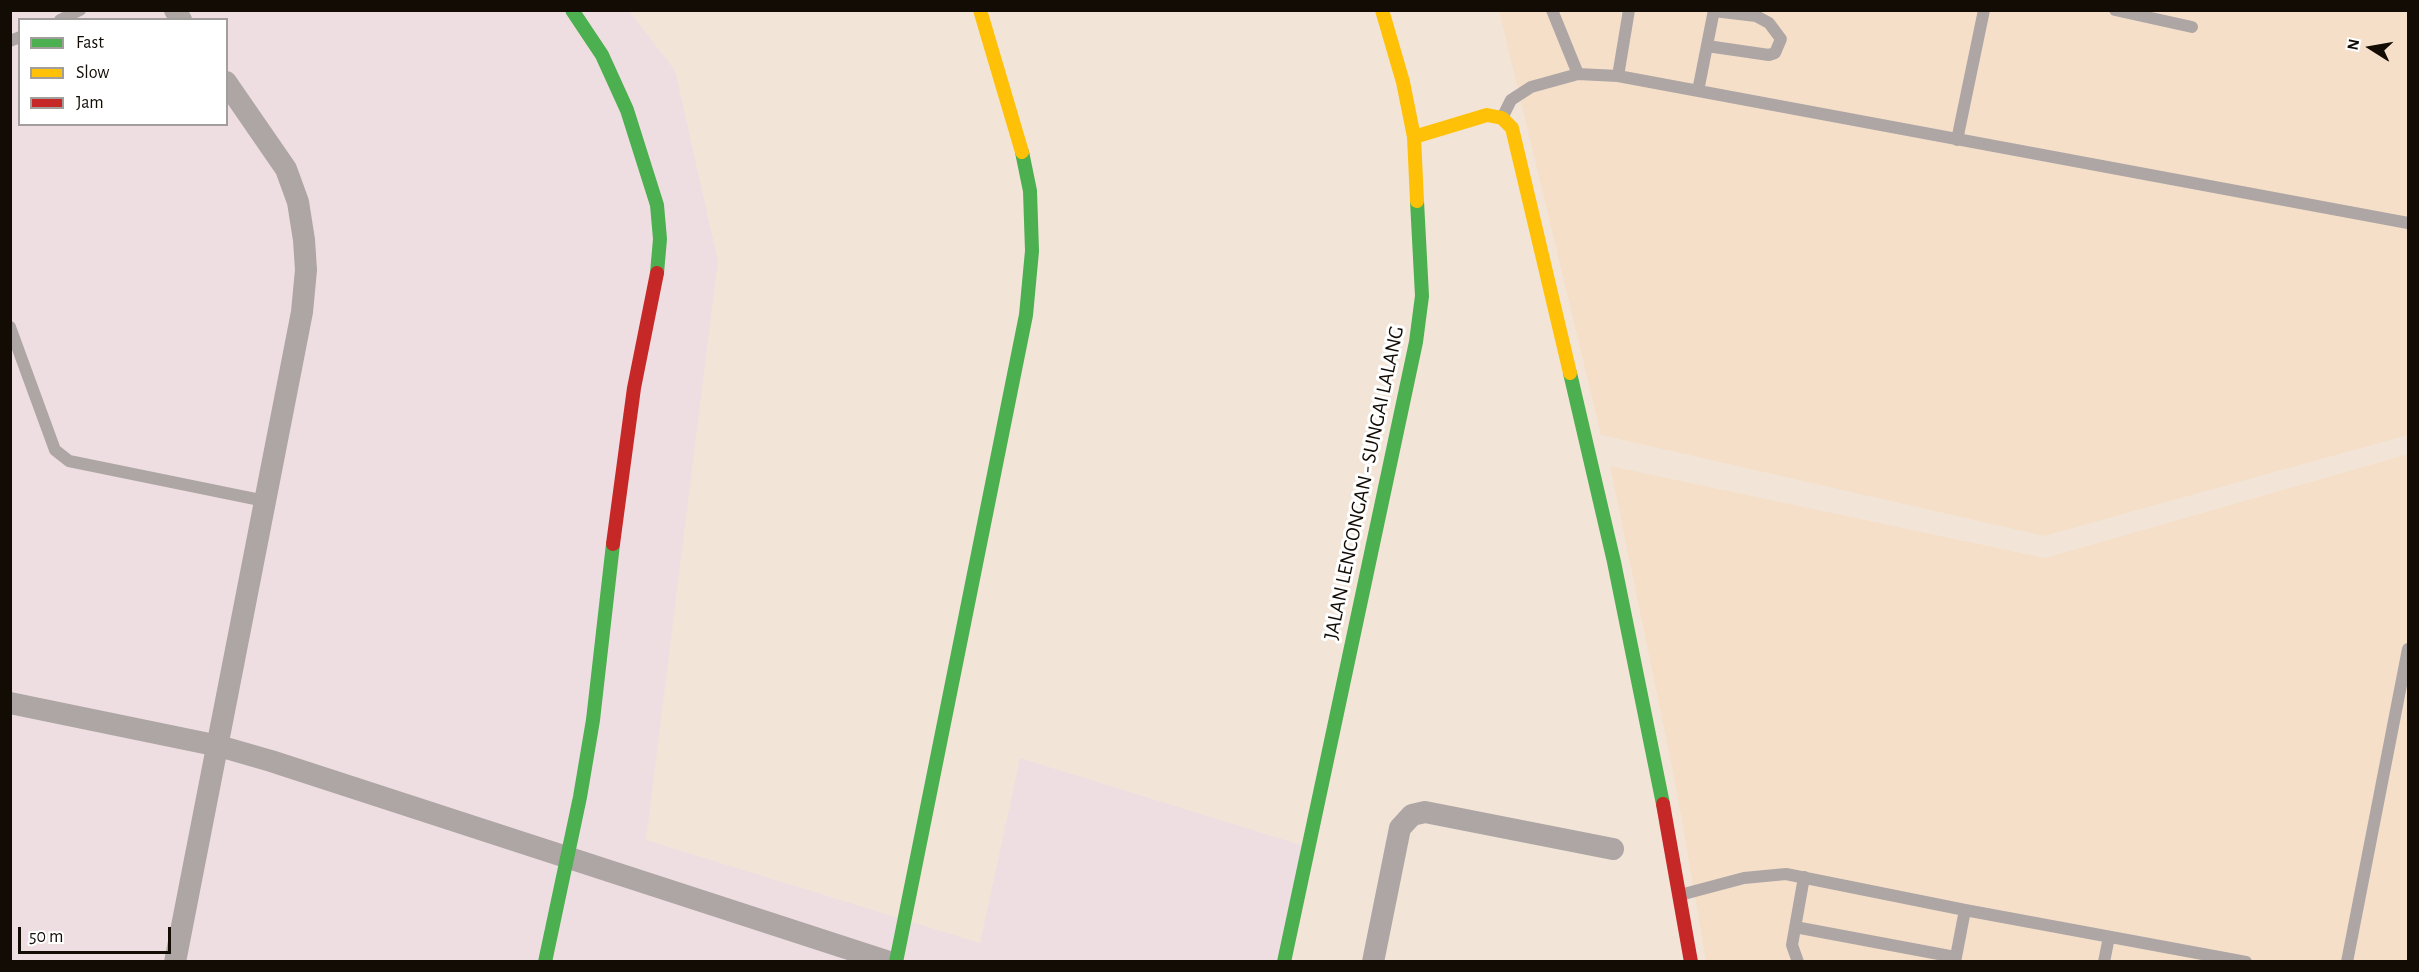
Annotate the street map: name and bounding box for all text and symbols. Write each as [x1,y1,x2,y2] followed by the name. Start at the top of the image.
[18,18,228,126] legend
[2341,18,2401,78] north arrow
[76,34,104,52] text: Fast
[2344,38,2362,52] text: N
[76,64,109,82] text: Slow
[76,94,104,112] text: Jam
[1318,324,1410,642] street label: JALAN LENCONGAN - SUNGAI LALANG
[21,915,174,953] scale bar
[29,928,63,946] text: 50 m

